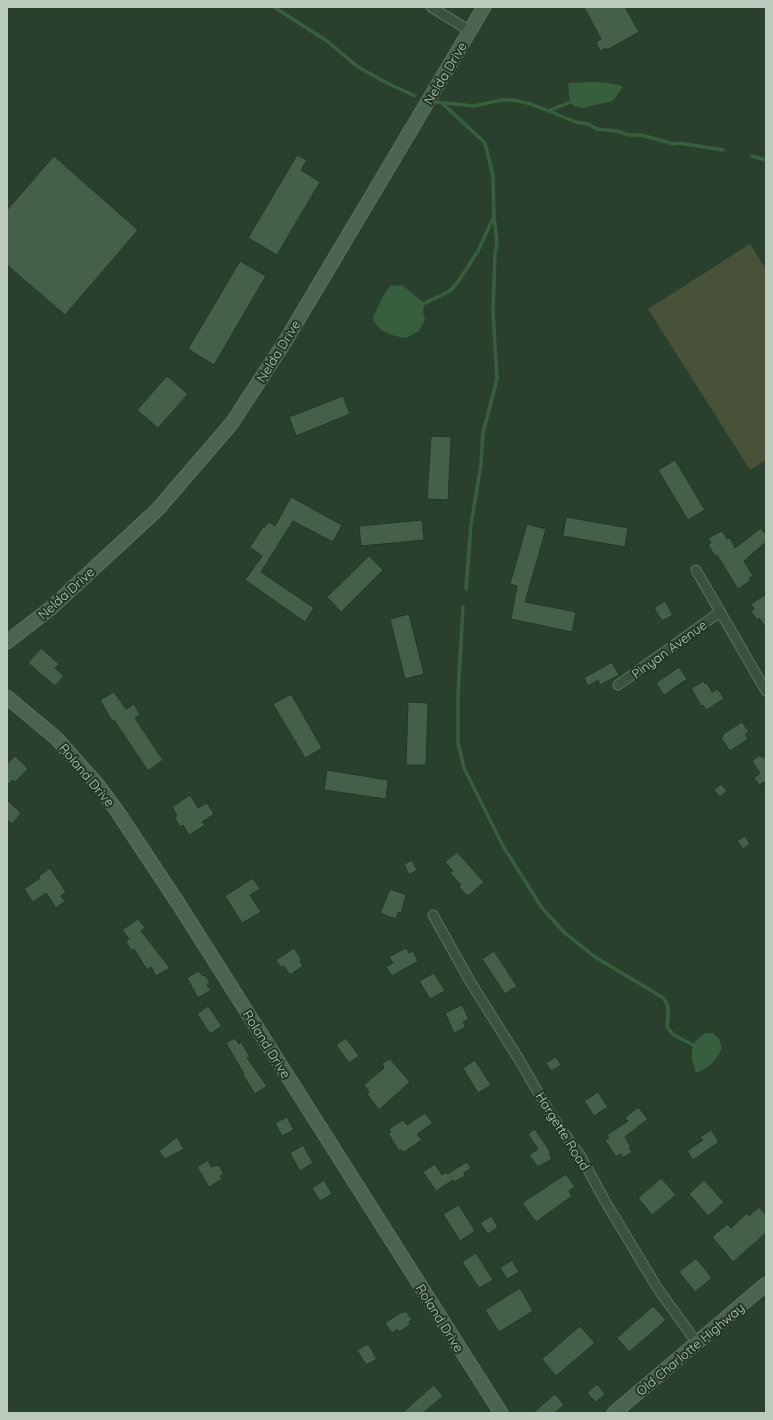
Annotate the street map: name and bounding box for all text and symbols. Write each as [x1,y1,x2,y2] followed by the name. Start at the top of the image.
[420,39,470,107] street label: Nelda Drive
[253,317,303,385] street label: Nelda Drive
[35,564,97,622] street label: Nelda Drive
[628,616,710,682] street label: Pinyan Avenue
[56,740,118,810] street label: Roland Drive
[240,1007,294,1081] street label: Roland Drive
[533,1089,593,1173] street label: Hargette Road
[413,1281,467,1355] street label: Roland Drive
[633,1299,747,1399] street label: Old Charlotte Highway

